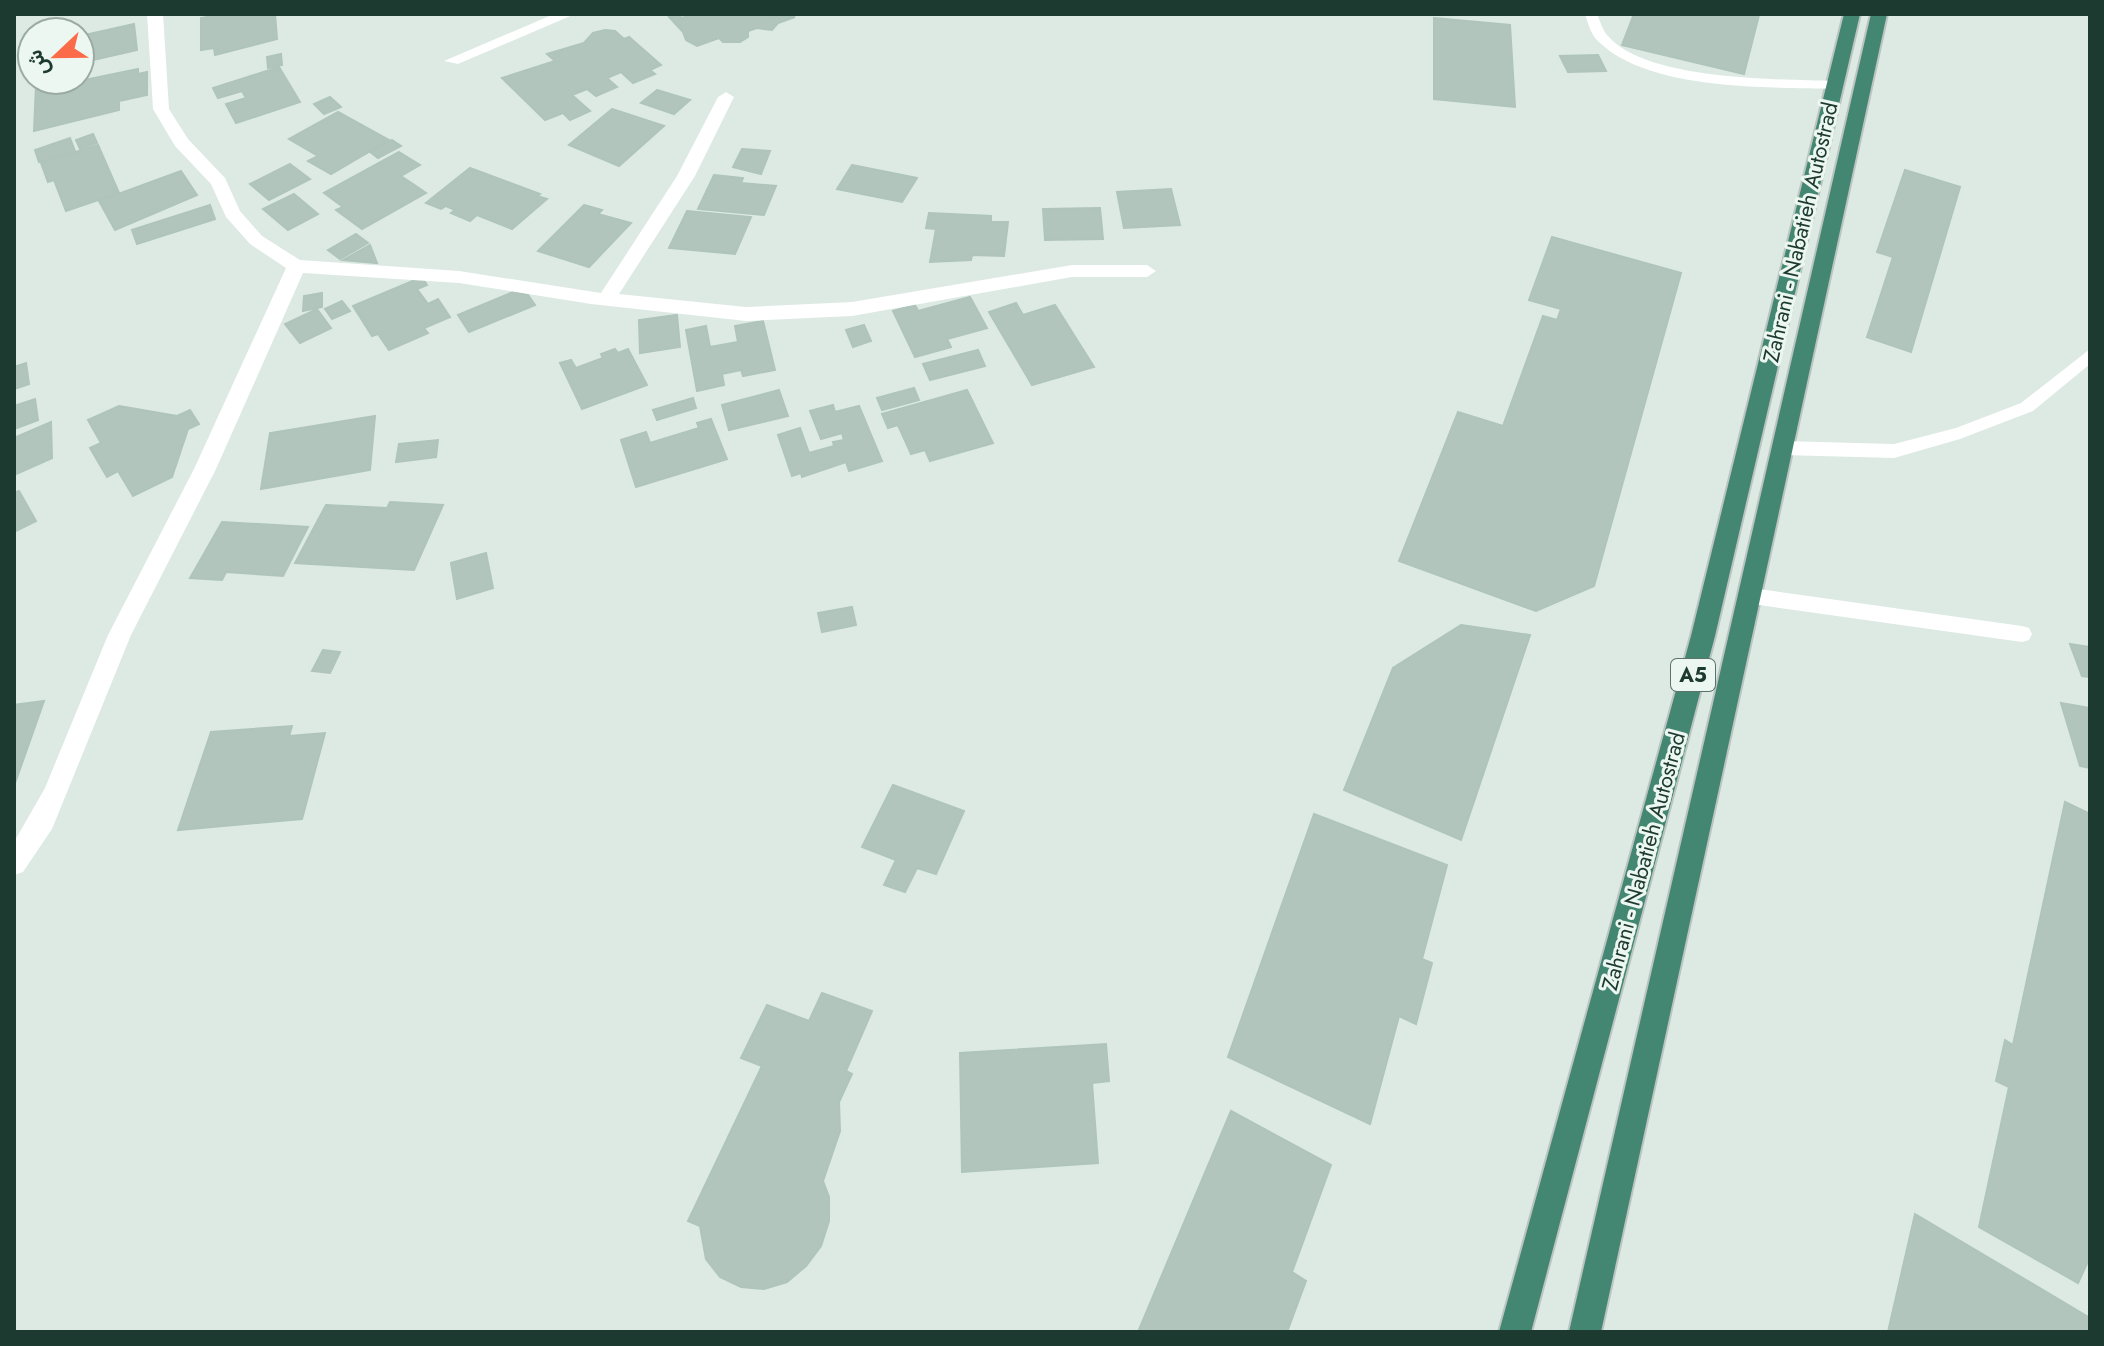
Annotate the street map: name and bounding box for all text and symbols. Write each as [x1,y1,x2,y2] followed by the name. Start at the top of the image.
[16,16,96,96] north arrow
[18,45,57,82] text: ش
[1754,99,1846,365] street label: Zahrani - Nabatieh Autostrad
[1671,659,1715,691] road number: A5
[1593,728,1693,994] street label: Zahrani - Nabatieh Autostrad

